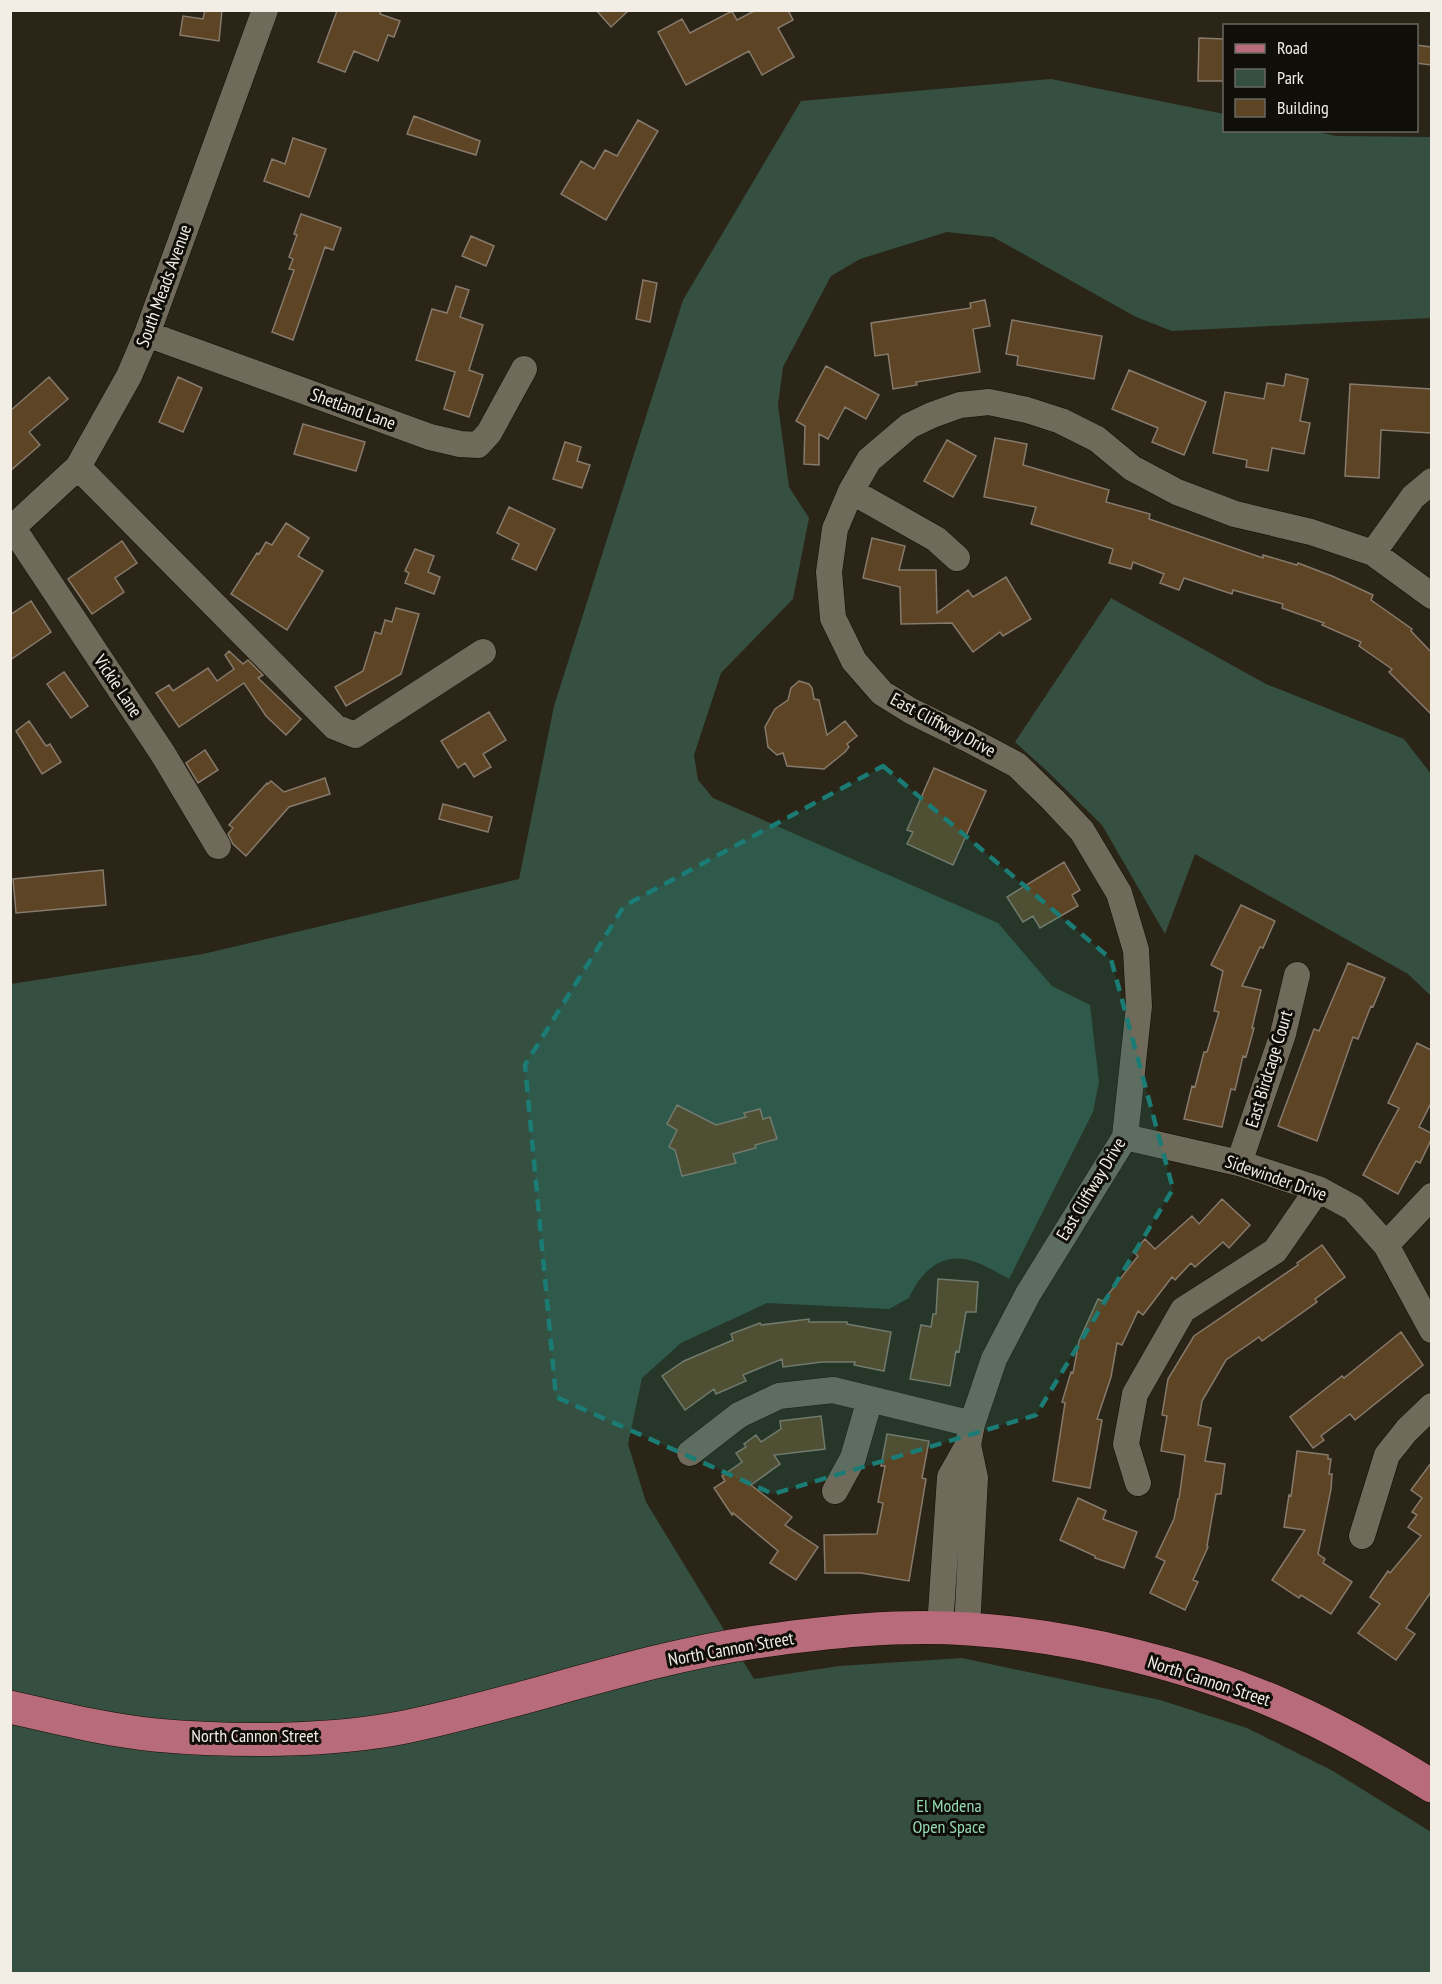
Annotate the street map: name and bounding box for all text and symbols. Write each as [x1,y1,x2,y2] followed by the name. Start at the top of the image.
[1223,24,1418,132] legend
[1277,36,1308,59] text: Road
[1277,66,1304,89] text: Park
[1277,96,1329,119] text: Building
[131,221,196,350] street label: South Meads Avenue
[308,383,399,435] street label: Shetland Lane
[89,649,148,721] street label: Vickie Lane
[887,687,1000,762] street label: East Cliffway Drive
[1240,1008,1297,1130] street label: East Birdcage Court
[1051,1133,1130,1244] street label: East Cliffway Drive
[1222,1149,1330,1206] street label: Sidewinder Drive
[666,1626,796,1671] street label: North Cannon Street
[1145,1650,1273,1711] street label: North Cannon Street
[191,1724,319,1747] street label: North Cannon Street
[912,1794,986,1838] park label: El Modena Open Space

